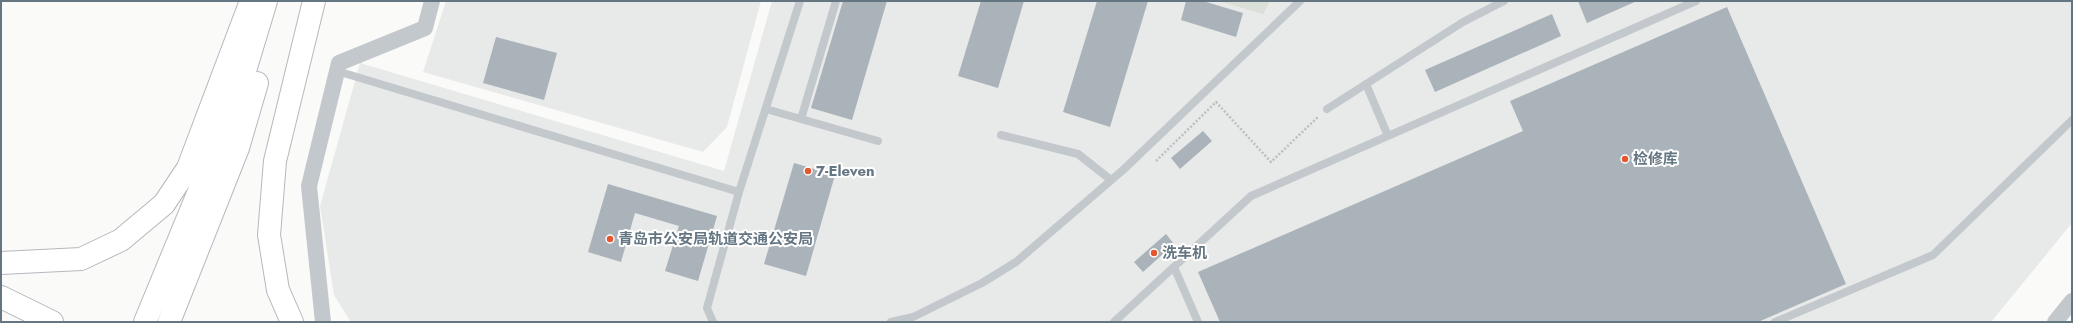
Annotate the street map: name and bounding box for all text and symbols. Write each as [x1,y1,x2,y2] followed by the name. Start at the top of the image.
[1633,148,1678,170] place label: 检修库
[1620,154,1630,164] marker: 检修库
[816,160,875,182] place label: 7-Eleven
[803,166,813,176] marker: 7-Eleven
[618,228,813,250] place label: 青岛市公安局轨道交通公安局
[605,234,615,244] marker: 青岛市公安局轨道交通公安局
[1162,242,1207,264] place label: 洗车机
[1149,248,1159,258] marker: 洗车机

